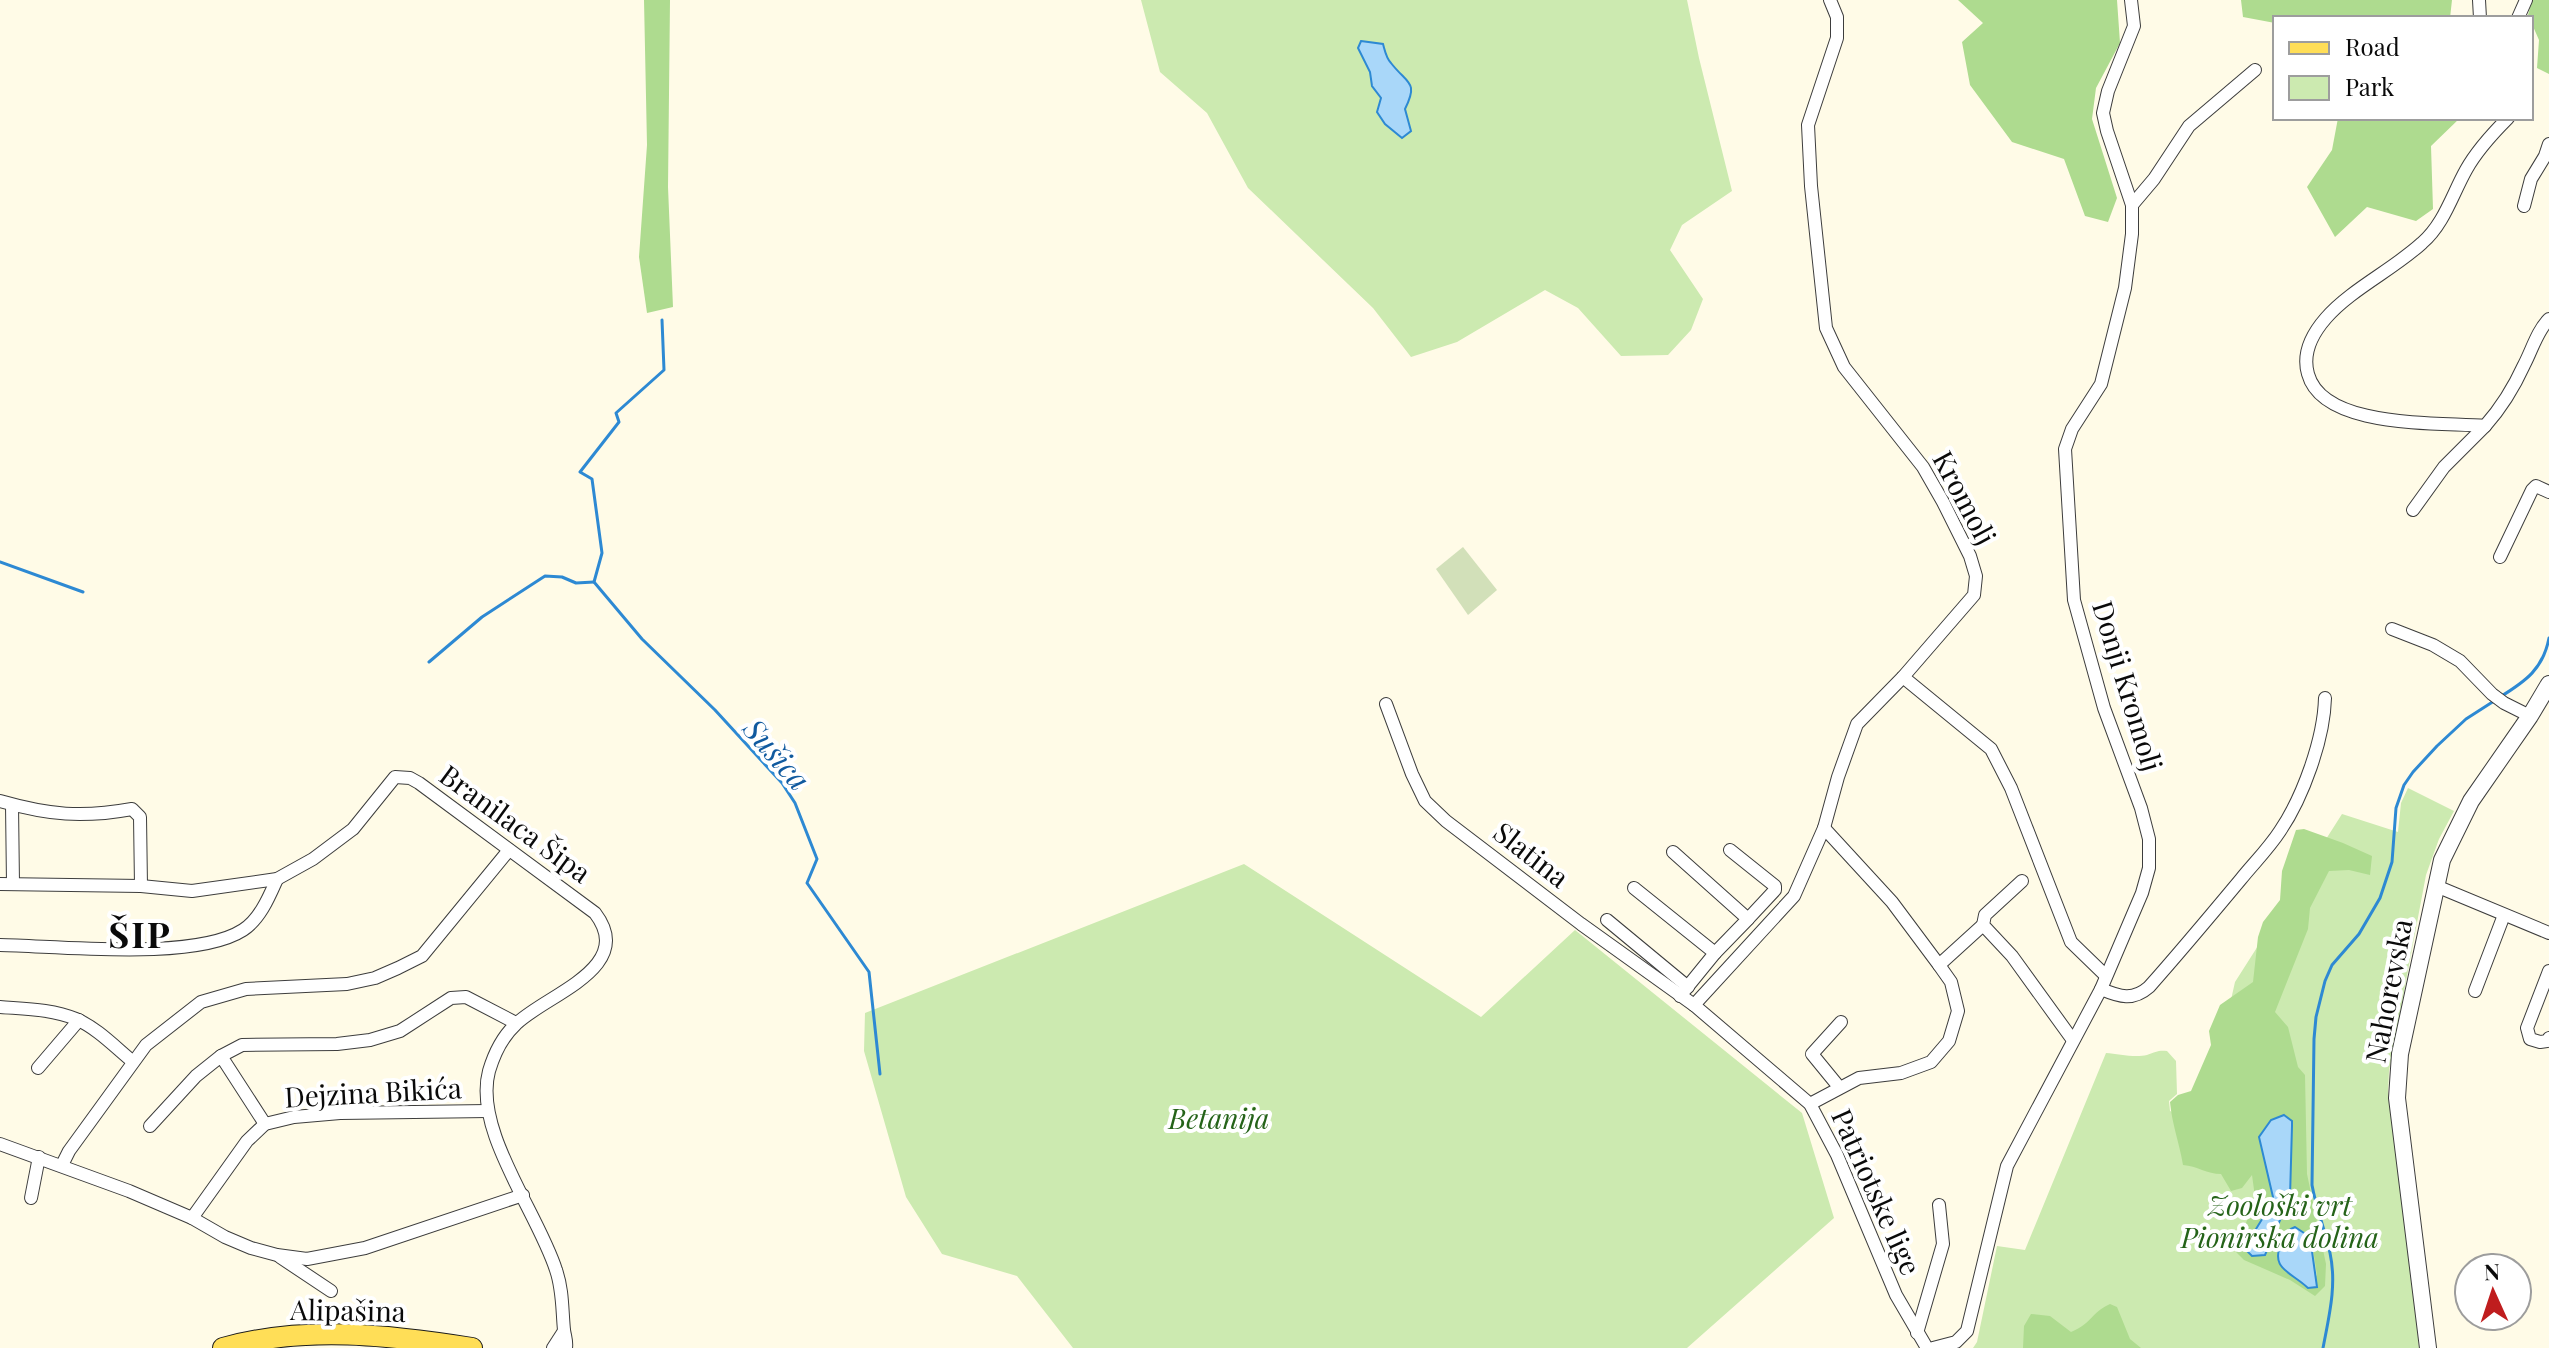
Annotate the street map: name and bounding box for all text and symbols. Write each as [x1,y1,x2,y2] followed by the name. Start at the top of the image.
[2273,16,2533,120] legend
[2345,30,2400,62] text: Road
[2345,70,2395,102] text: Park
[1925,444,2005,551] street label: Kromolj
[2085,596,2172,775] street label: Donji Kromolj
[735,709,820,798] water label: Sušica
[433,755,599,890] street label: Branilaca Šipa
[1487,813,1577,895] street label: Slatina
[108,909,172,957] district label: ŠIP
[2355,915,2420,1066] street label: Nahorevska
[283,1068,463,1115] street label: Dejzina Bikića
[1168,1099,1269,1136] park label: Betanija
[1824,1102,1931,1280] street label: Patriotske lige
[2180,1186,2379,1255] park label: Zoološki vrt Pionirska dolina
[2453,1252,2533,1332] north arrow
[2483,1256,2501,1286] text: N
[289,1290,406,1329] street label: Alipašina

